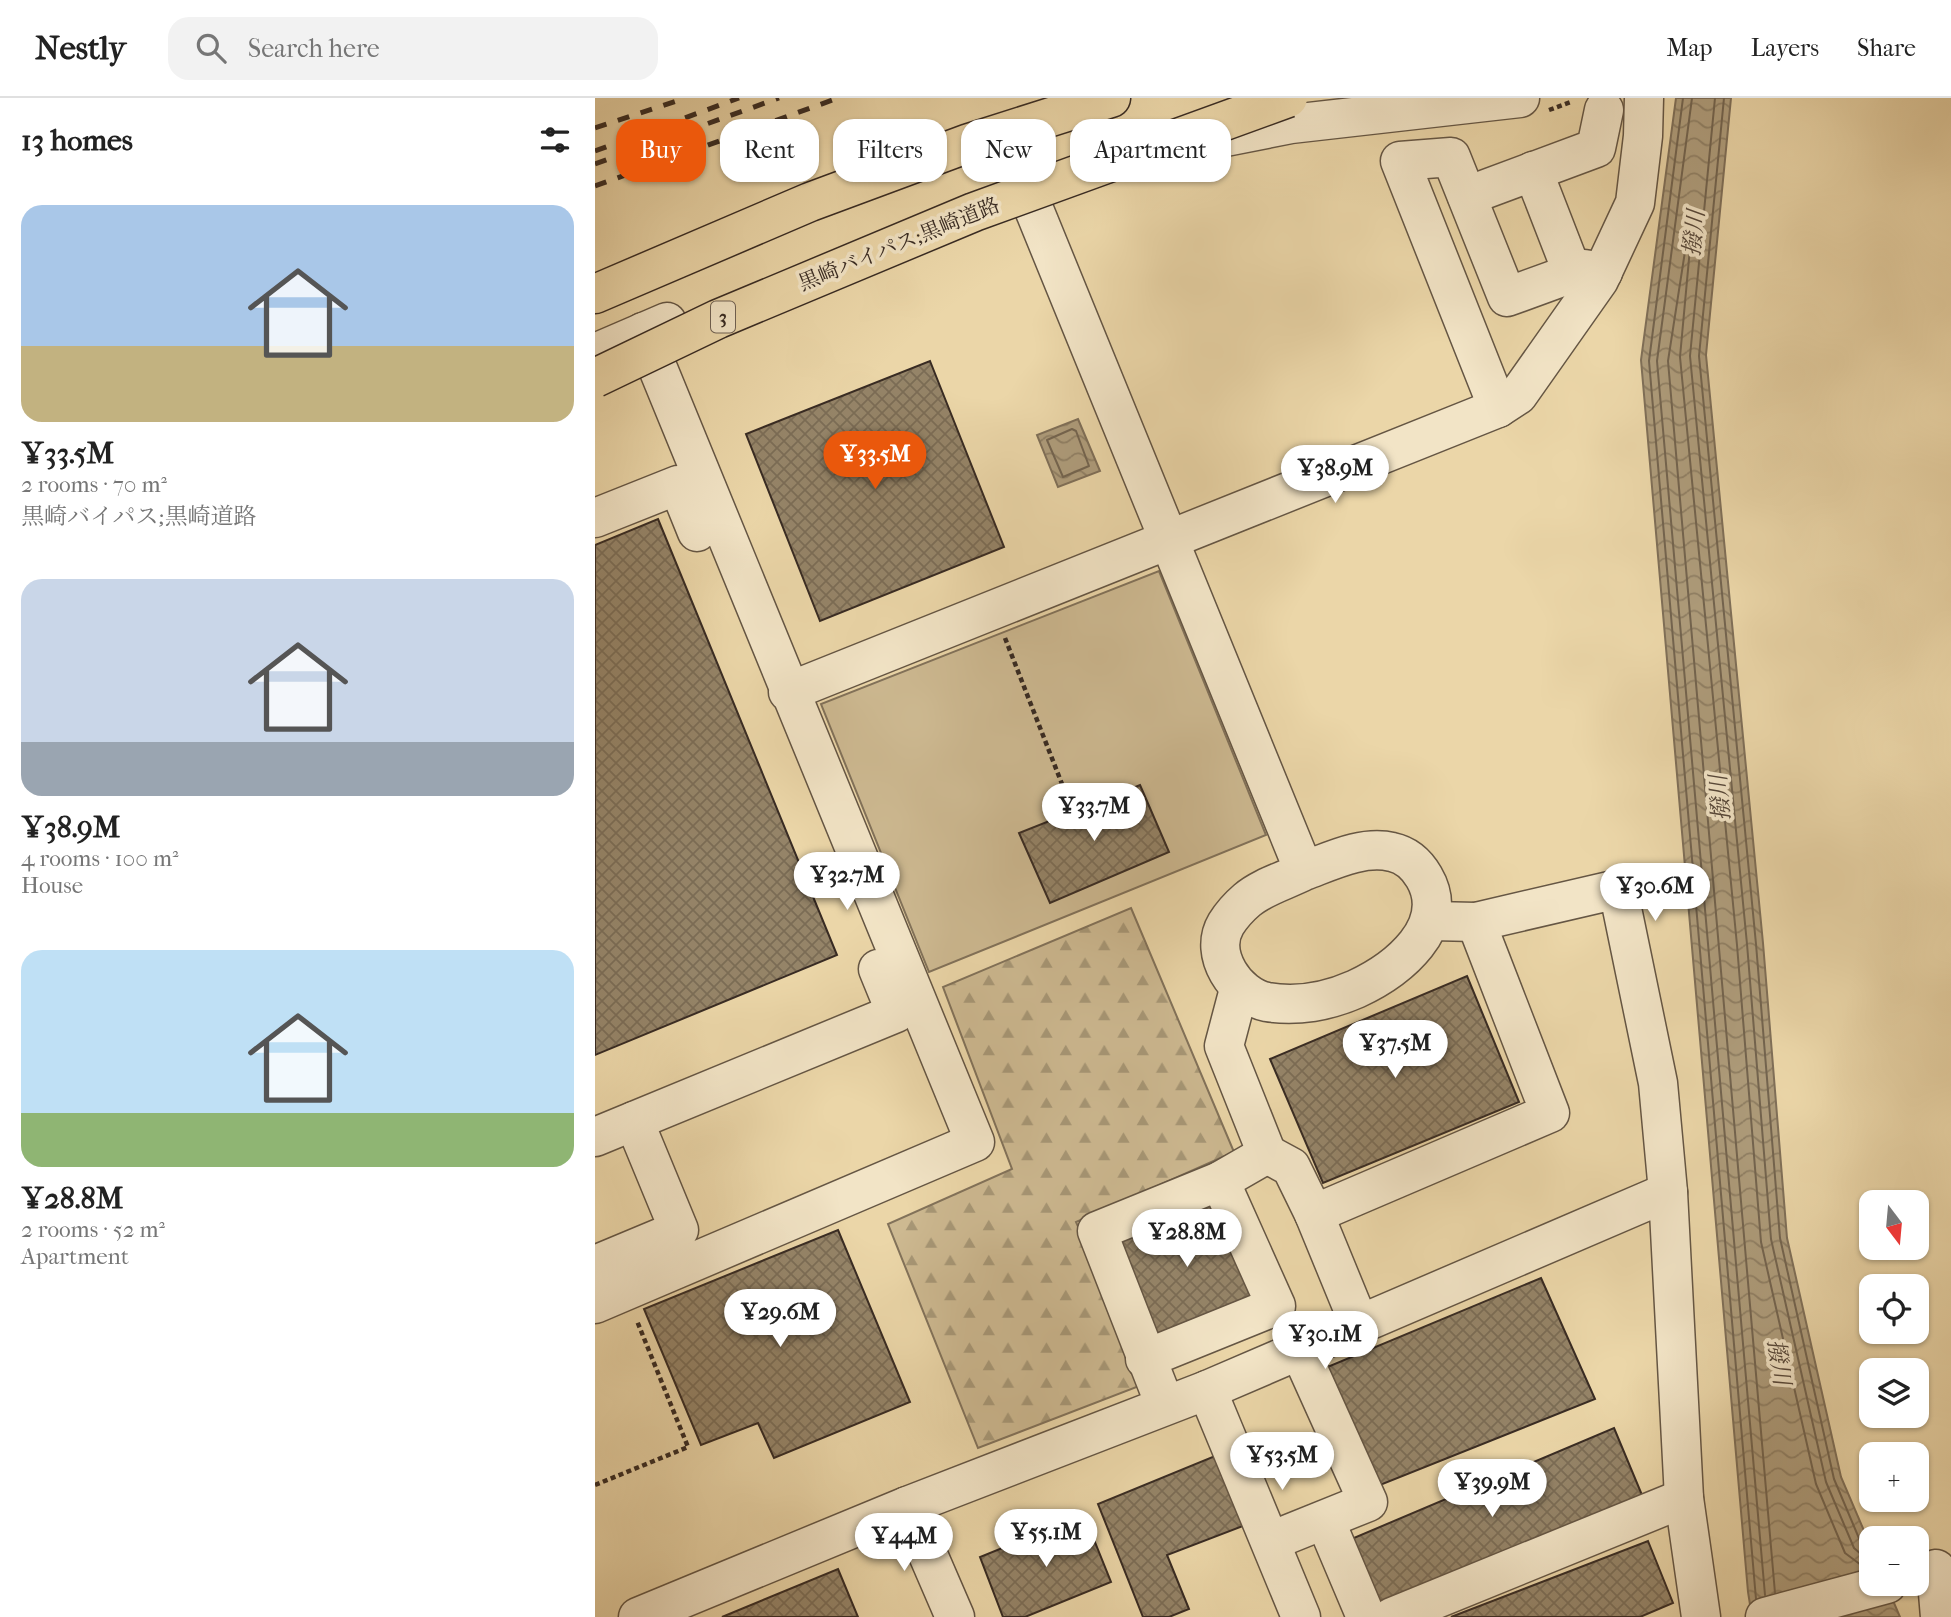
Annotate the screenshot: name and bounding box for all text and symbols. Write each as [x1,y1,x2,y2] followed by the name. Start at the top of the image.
[168,17,658,80] search box
[35,29,126,68] text: Nestly
[192,29,230,67] icon: search
[248,33,380,64] text: Search here
[1667,34,1713,62] text: Map
[1751,34,1819,62] text: Layers
[1857,34,1916,62] text: Share
[616,119,706,182] chip: Buy
[720,119,819,182] chip: Rent
[833,119,947,182] chip: Filters
[961,119,1056,182] chip: New
[1070,119,1231,182] chip: Apartment
[536,121,574,159] icon: filters
[21,123,133,158] text: 13 homes
[795,193,1003,295] street label: 黒崎バイパス;黒崎道路
[1678,206,1710,257] water label: 撥川
[235,250,361,376] icon: home
[711,302,735,332] road number: 3
[818,432,932,491] pin: ¥33.5M
[21,436,114,471] text: ¥33.5M
[839,440,911,467] text: ¥33.5M
[1278,446,1392,505] pin: ¥38.9M
[1297,454,1373,481] text: ¥38.9M
[21,471,167,498] text: 2 rooms · 70 m²
[21,503,256,530] text: 黒崎バイパス;黒崎道路
[235,624,361,750] icon: home
[1704,771,1735,822] water label: 撥川
[1037,784,1151,843] pin: ¥33.7M
[1058,792,1130,819] text: ¥33.7M
[21,810,120,845] text: ¥38.9M
[21,845,179,872] text: 4 rooms · 100 m²
[790,852,904,912] pin: ¥32.7M
[810,861,884,888] text: ¥32.7M
[1598,864,1712,923] pin: ¥30.6M
[21,872,83,899] text: House
[1616,872,1694,899] text: ¥30.6M
[235,995,361,1121] icon: home
[1338,1020,1452,1080] pin: ¥37.5M
[1359,1029,1431,1056] text: ¥37.5M
[21,1181,123,1216] text: ¥28.8M
[1859,1190,1929,1260] north arrow
[1859,1190,1929,1596] map controls
[1130,1210,1244,1269] pin: ¥28.8M
[21,1216,165,1243] text: 2 rooms · 52 m²
[1148,1218,1226,1245] text: ¥28.8M
[21,1243,129,1270] text: Apartment
[1859,1274,1929,1344] button: locate
[723,1290,837,1349] pin: ¥29.6M
[740,1298,820,1325] text: ¥29.6M
[1268,1312,1382,1371] pin: ¥30.1M
[1288,1320,1362,1347] text: ¥30.1M
[1762,1337,1796,1390] water label: 撥川
[1859,1358,1929,1428] button: layers
[1225,1432,1339,1492] pin: ¥53.5M
[1246,1441,1318,1468] text: ¥53.5M
[1859,1442,1929,1512] button: +
[1435,1460,1549,1519] pin: ¥39.9M
[1454,1468,1530,1495] text: ¥39.9M
[989,1510,1103,1569] pin: ¥55.1M
[863,1514,945,1573] pin: ¥44M
[1010,1518,1082,1545] text: ¥55.1M
[871,1522,937,1549] text: ¥44M
[1859,1526,1929,1596] button: −

